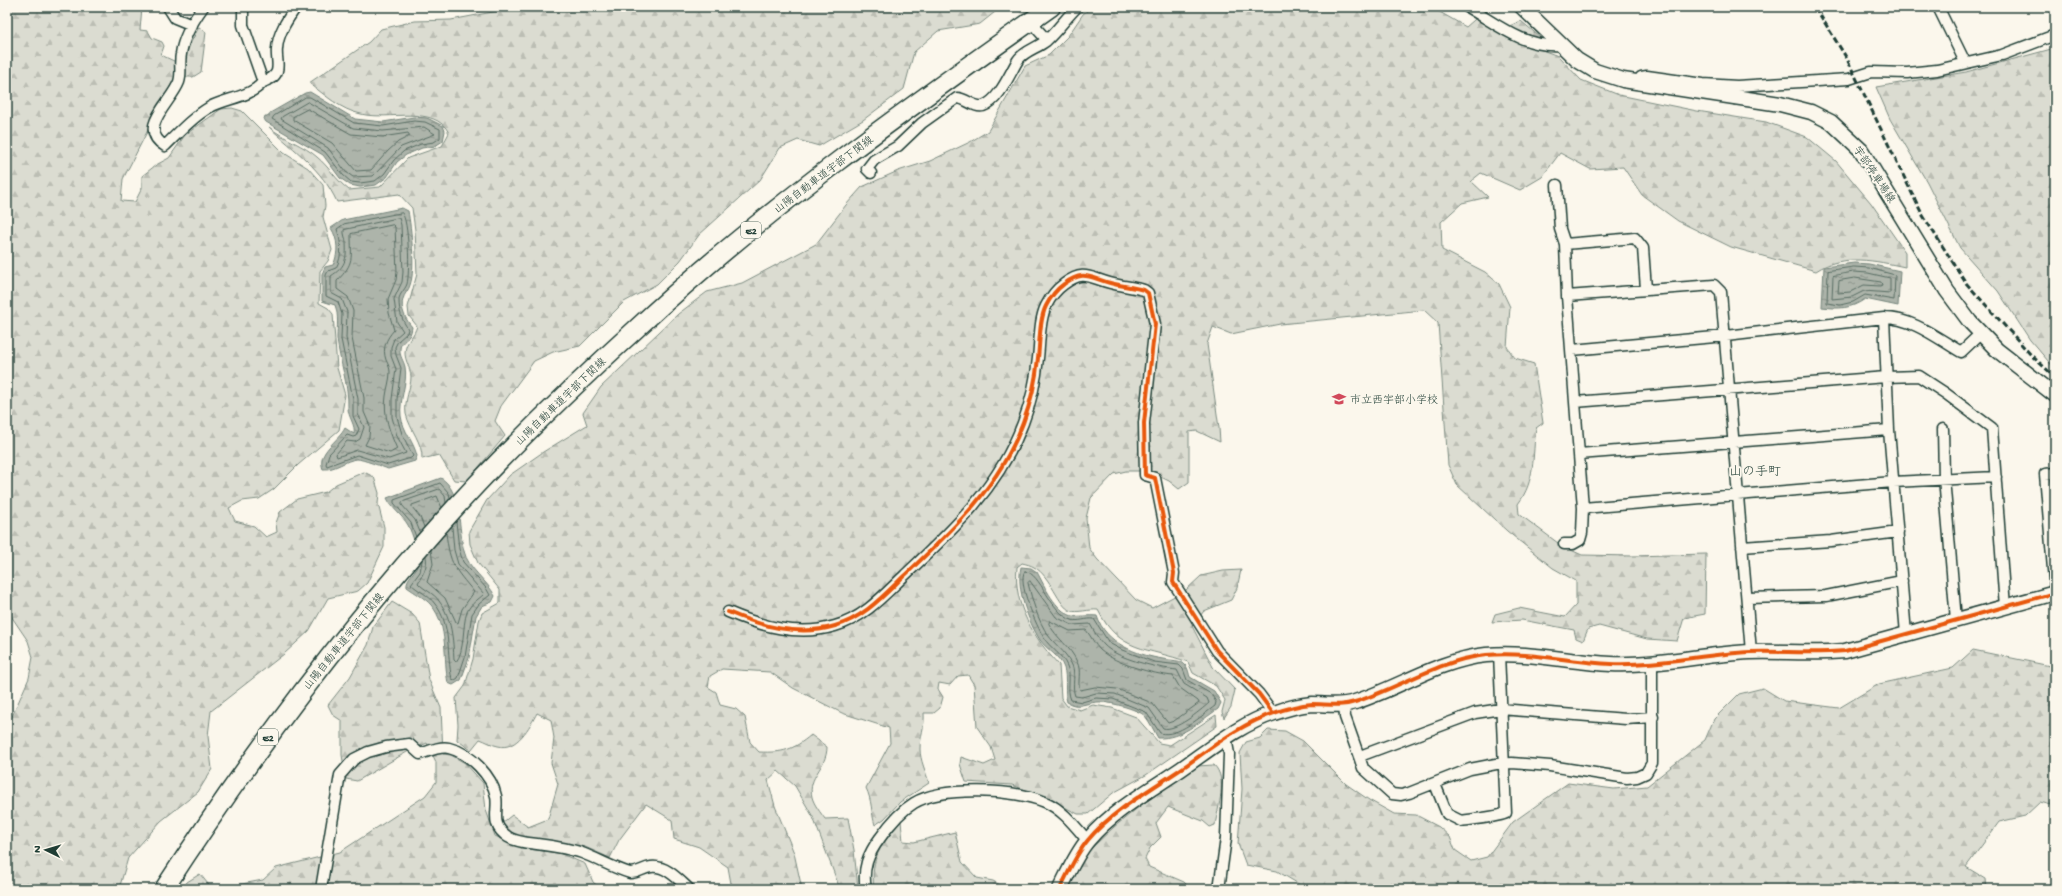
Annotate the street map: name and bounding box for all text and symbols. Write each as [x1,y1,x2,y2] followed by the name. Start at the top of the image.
[772,134,876,217] street label: 山陽自動車道宇部下関線
[1850,144,1898,206] street label: 宇部停車場線
[741,222,761,238] road number: E2
[513,355,609,449] street label: 山陽自動車道宇部下関線
[1331,391,1347,407] school or university icon: 市立西宇部小学校
[1350,394,1438,407] place label: 市立西宇部小学校
[1729,465,1781,480] district label: 山の手町
[301,591,387,693] street label: 山陽自動車道宇部下関線
[258,729,278,745] road number: E2
[26,830,66,870] north arrow
[32,845,44,853] text: N

